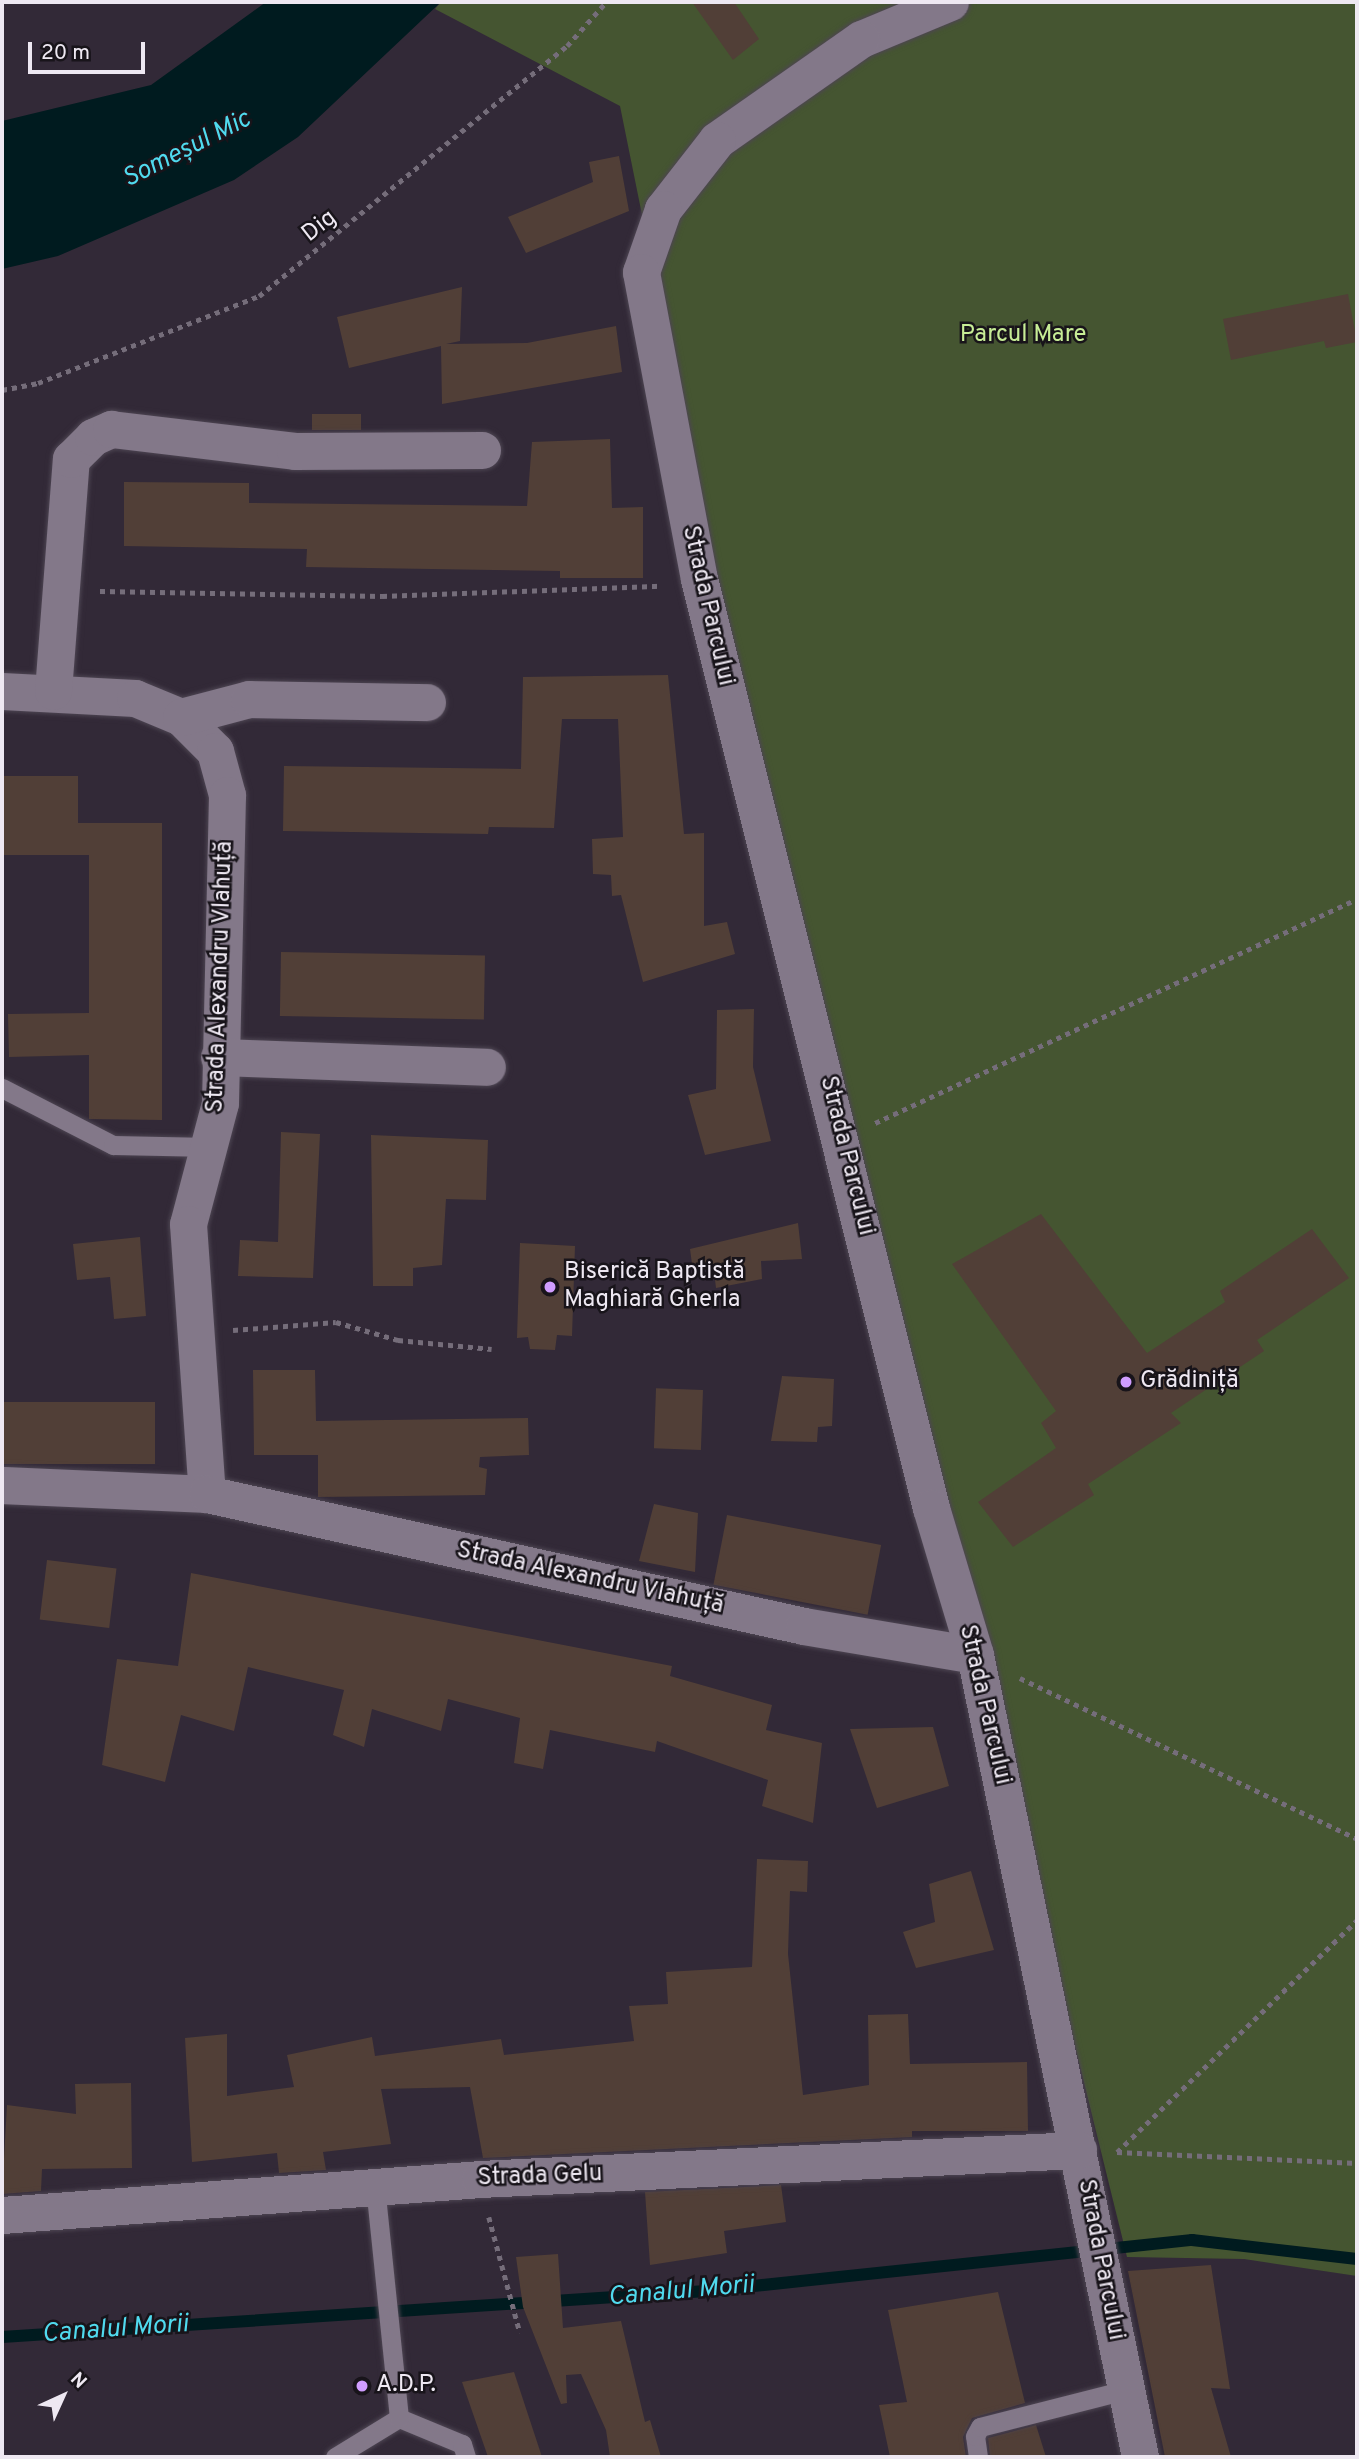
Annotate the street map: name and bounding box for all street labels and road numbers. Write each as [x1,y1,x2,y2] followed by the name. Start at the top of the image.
[297,205,343,249] street label: Dig
[675,523,739,689] street label: Strada Parcului
[202,840,240,1114] street label: Strada Alexandru Vlahuță
[812,1073,880,1239] street label: Strada Parcului
[453,1536,727,1622] street label: Strada Alexandru Vlahuță
[952,1622,1016,1788] street label: Strada Parcului
[477,2160,603,2194] street label: Strada Gelu
[1070,2177,1130,2343] street label: Strada Parcului

